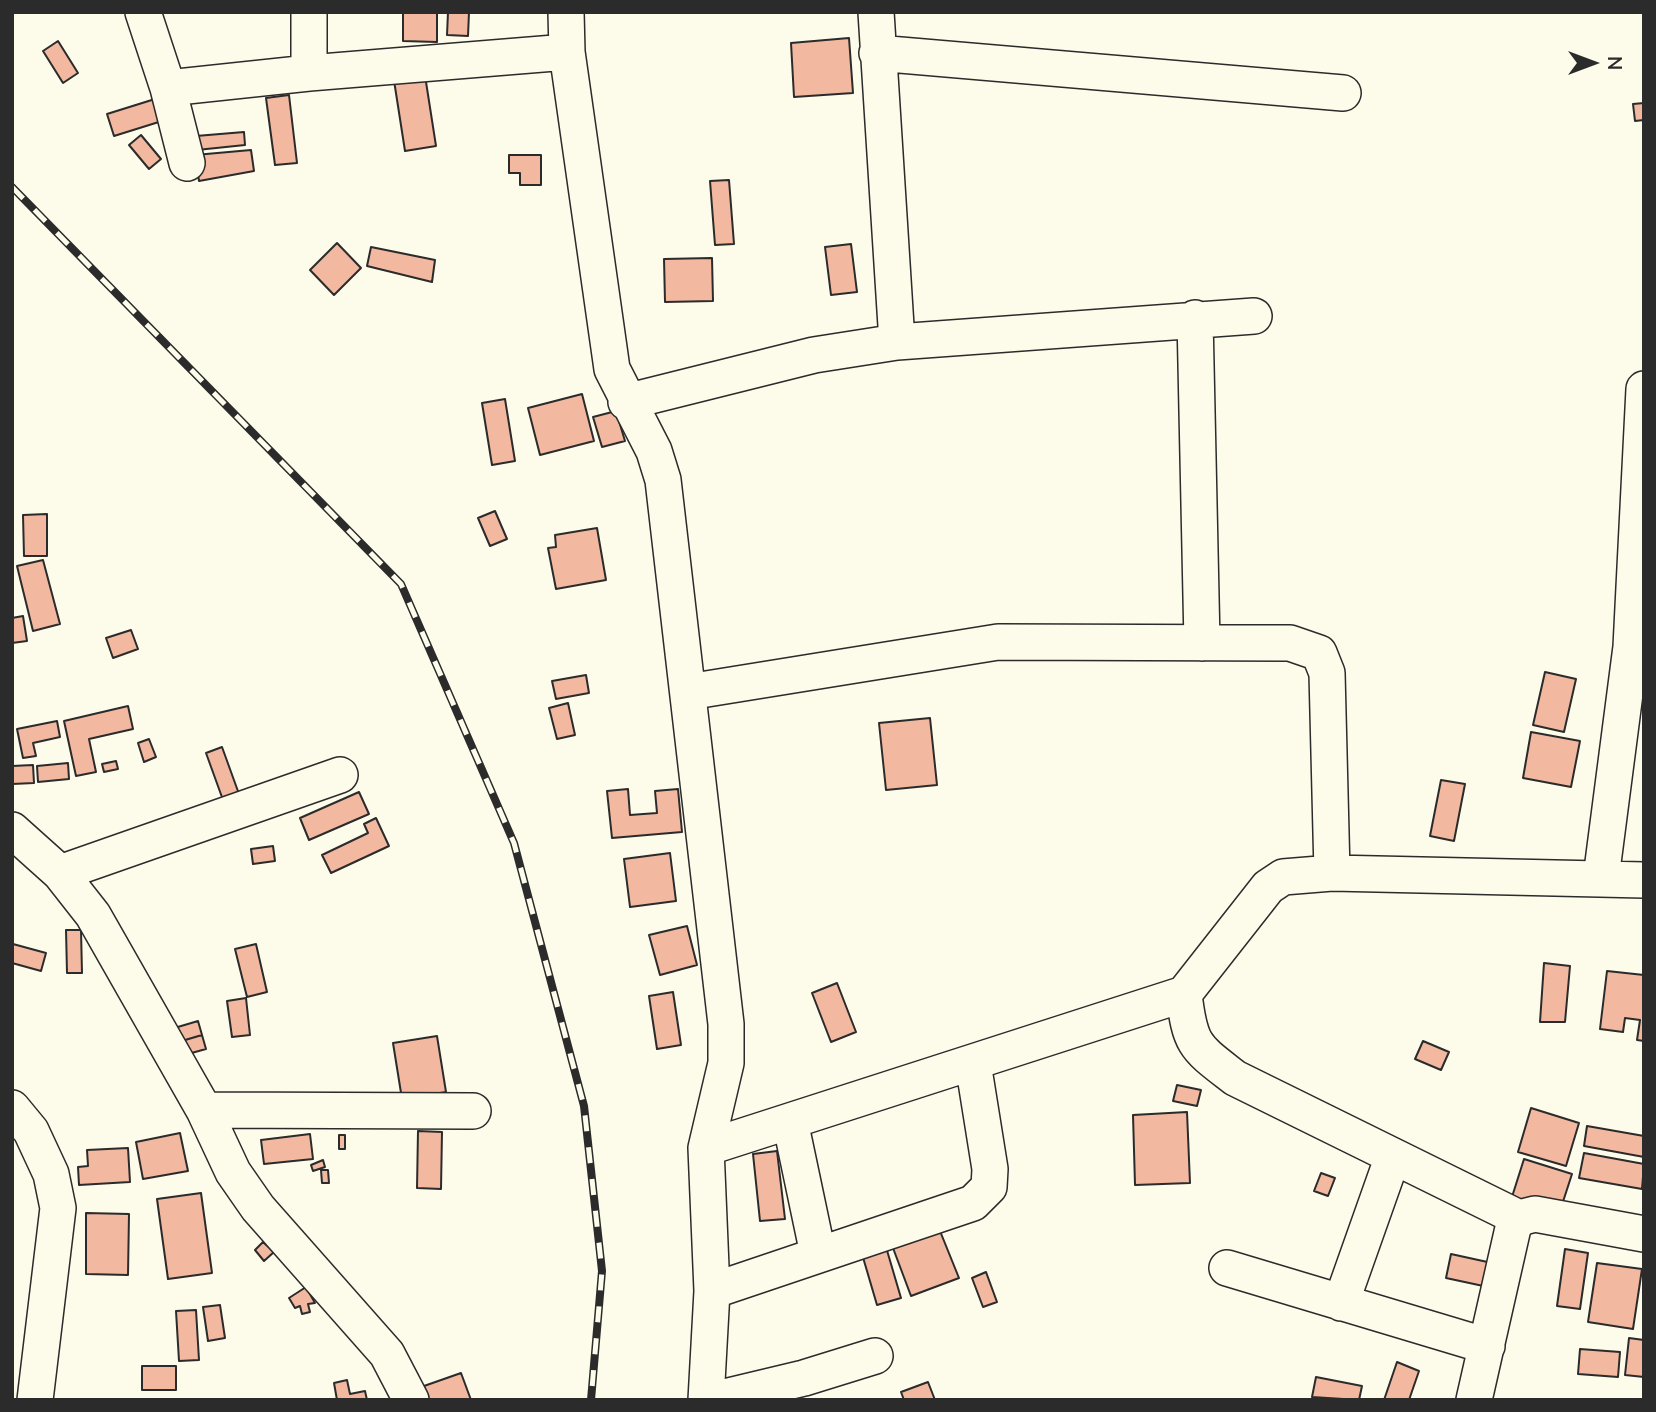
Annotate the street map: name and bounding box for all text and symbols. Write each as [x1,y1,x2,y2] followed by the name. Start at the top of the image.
[1558,28,1628,98] north arrow
[1601,56,1627,70] text: N

